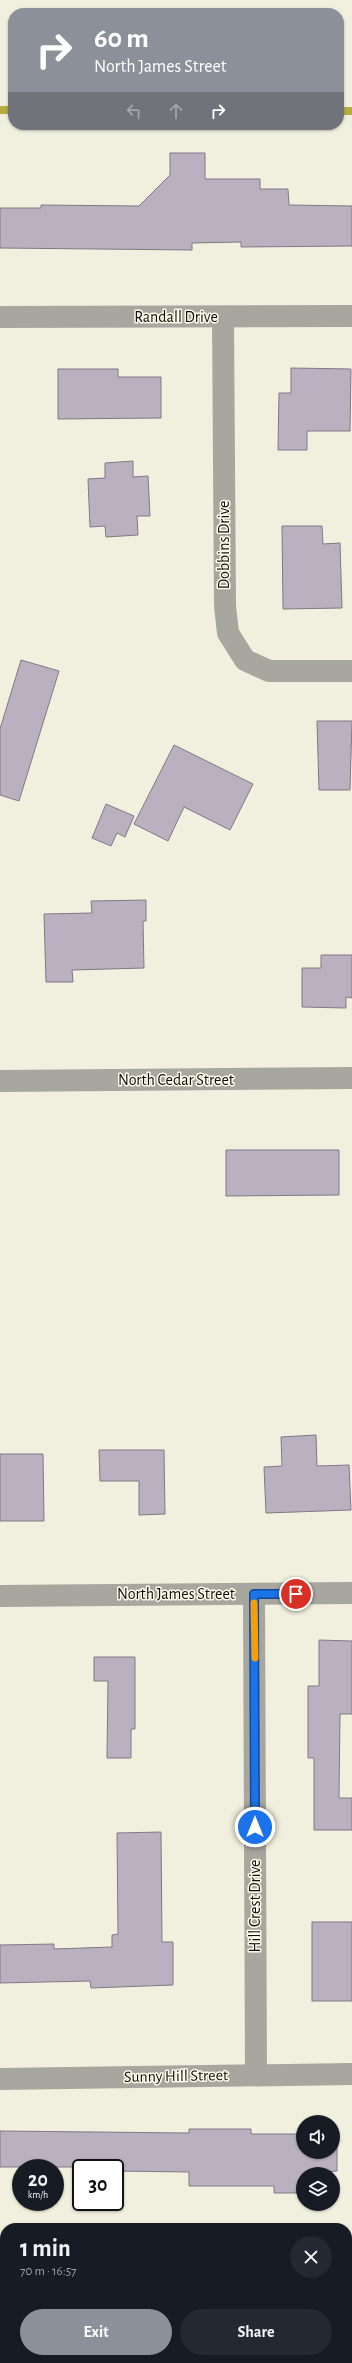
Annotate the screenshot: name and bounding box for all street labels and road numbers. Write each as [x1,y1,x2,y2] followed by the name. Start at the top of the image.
[134,309,218,325] street label: Randall Drive
[216,501,232,589] street label: Dobbins Drive
[118,1072,234,1088] street label: North Cedar Street
[117,1586,235,1602] street label: North James Street
[247,1860,263,1952] street label: Hill Crest Drive
[124,2067,228,2086] street label: Sunny Hill Street

